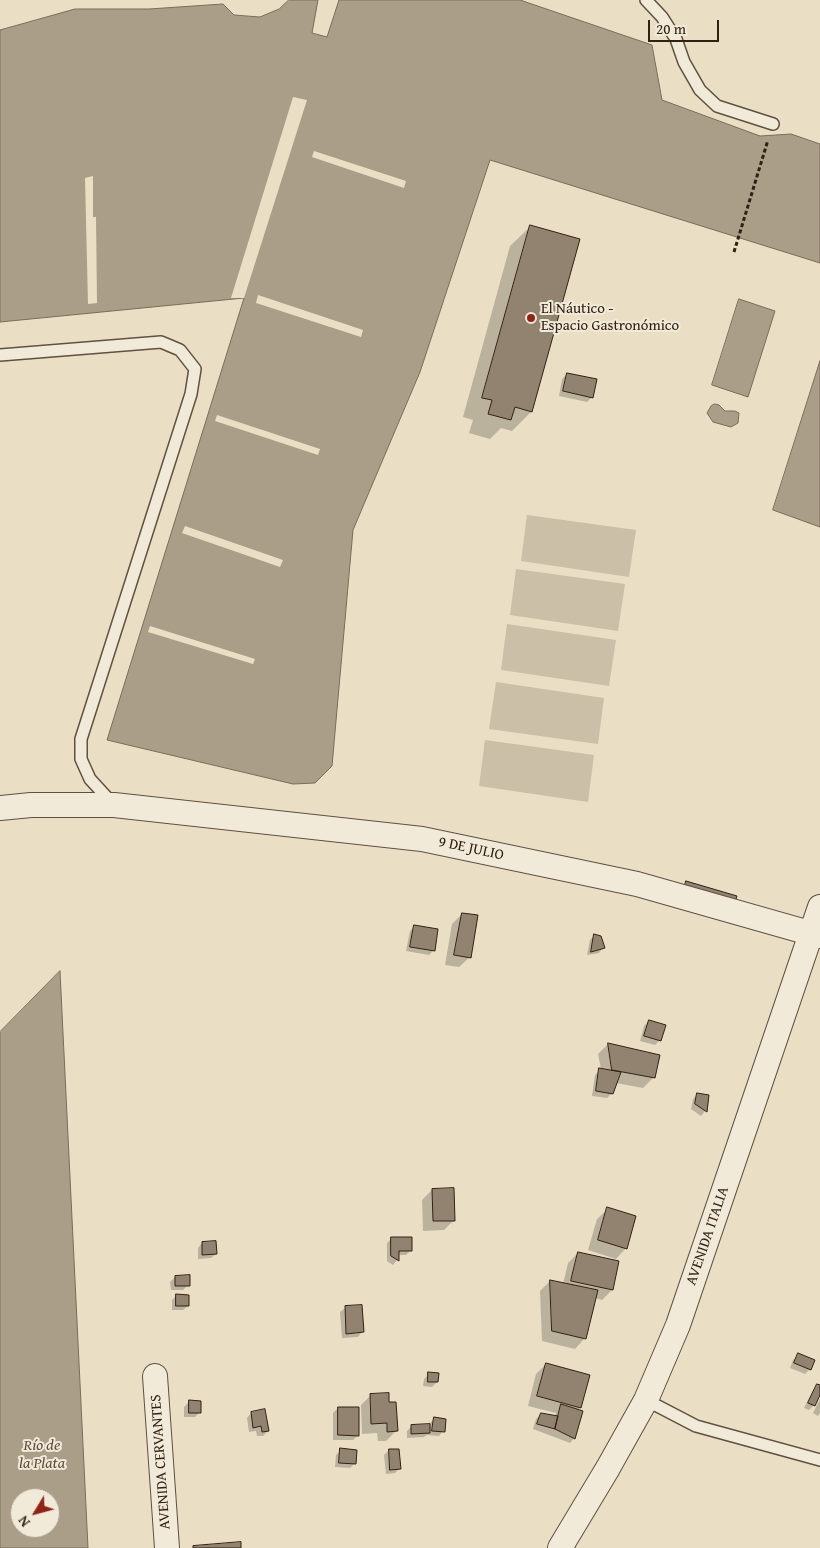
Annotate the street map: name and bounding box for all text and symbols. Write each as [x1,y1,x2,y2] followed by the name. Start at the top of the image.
[650,10,721,42] scale bar
[656,18,686,39] text: 20 m
[541,300,679,335] place label: El Náutico - Espacio Gastronómico
[525,312,537,324] marker: El Náutico - Espacio Gastronómico
[437,833,505,865] street label: 9 DE JULIO
[683,1184,733,1288] street label: AVENIDA ITALIA
[147,1394,175,1530] street label: AVENIDA CERVANTES
[19,1436,65,1474] water label: Río de la Plata
[10,1488,60,1538] north arrow
[13,1512,35,1531] text: N

